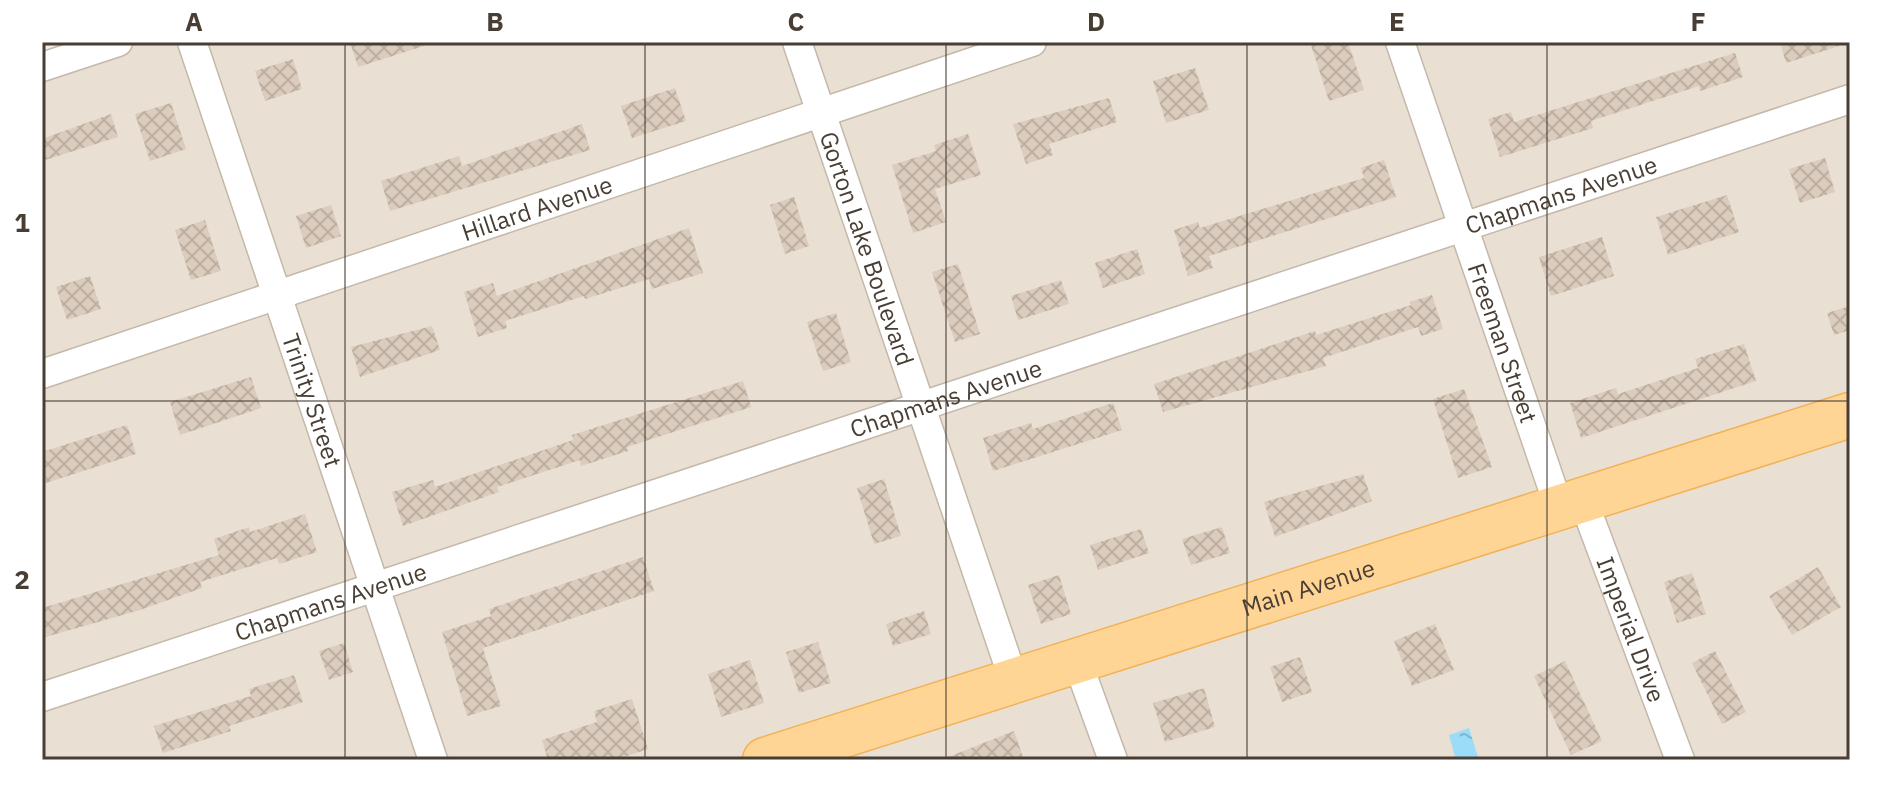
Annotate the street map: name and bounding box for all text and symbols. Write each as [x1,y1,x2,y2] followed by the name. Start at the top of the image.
[185,4,203,38] text: A
[486,4,504,38] text: B
[788,4,805,38] text: C
[1087,4,1105,38] text: D
[1389,4,1405,38] text: E
[1690,4,1706,38] text: F
[812,127,922,370] street label: Gorton Lake Boulevard
[1461,148,1661,241] street label: Chapmans Avenue
[457,168,617,248] street label: Hillard Avenue
[14,205,30,239] text: 1
[1461,259,1545,427] street label: Freeman Street
[275,329,350,471] street label: Trinity Street
[846,351,1046,445] street label: Chapmans Avenue
[1238,551,1379,623] street label: Main Avenue
[1589,552,1673,707] street label: Imperial Drive
[231,555,431,648] street label: Chapmans Avenue
[14,562,30,596] text: 2

